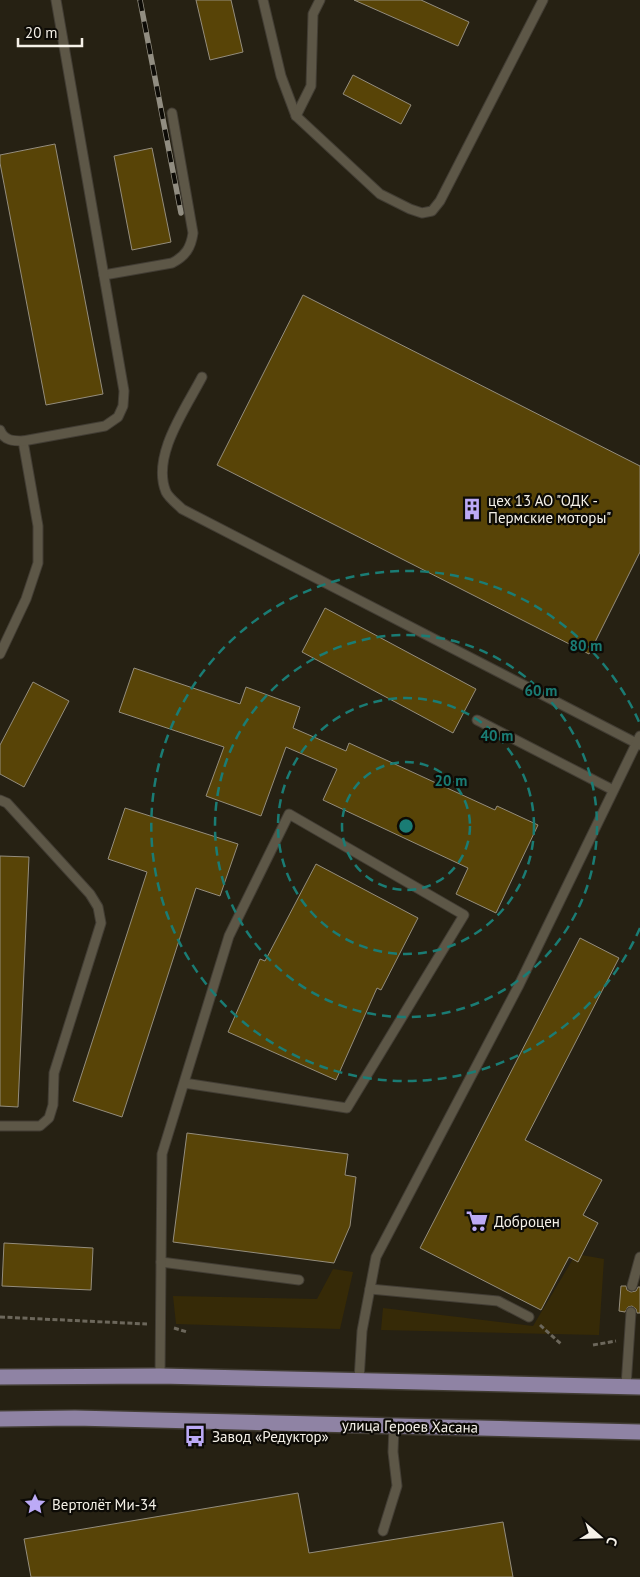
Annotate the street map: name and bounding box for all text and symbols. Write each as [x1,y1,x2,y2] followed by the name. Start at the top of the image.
[18,15,81,47] scale bar
[25,23,58,42] text: 20 m
[488,491,611,527] place label: цех 13 АО "ОДК - Пермские моторы"
[459,496,485,522] building icon: цех 13 АО "ОДК - Пермские моторы"
[570,636,602,655] text: 80 m
[525,681,557,700] text: 60 m
[481,726,513,745] text: 40 m
[435,771,467,790] text: 20 m
[397,817,415,835] centre of rings
[464,1208,490,1234] supermarket icon: Доброцен
[494,1212,560,1231] place label: Доброцен
[342,1415,478,1437] street label: улица Героев Хасана
[182,1423,208,1449] bus stop icon: Завод «Редуктор»
[212,1427,329,1446] place label: Завод «Редуктор»
[22,1491,48,1517] place icon: Вертолёт Ми-34
[52,1495,156,1514] place label: Вертолёт Ми-34
[575,1512,625,1562] north arrow
[602,1535,622,1548] text: С

